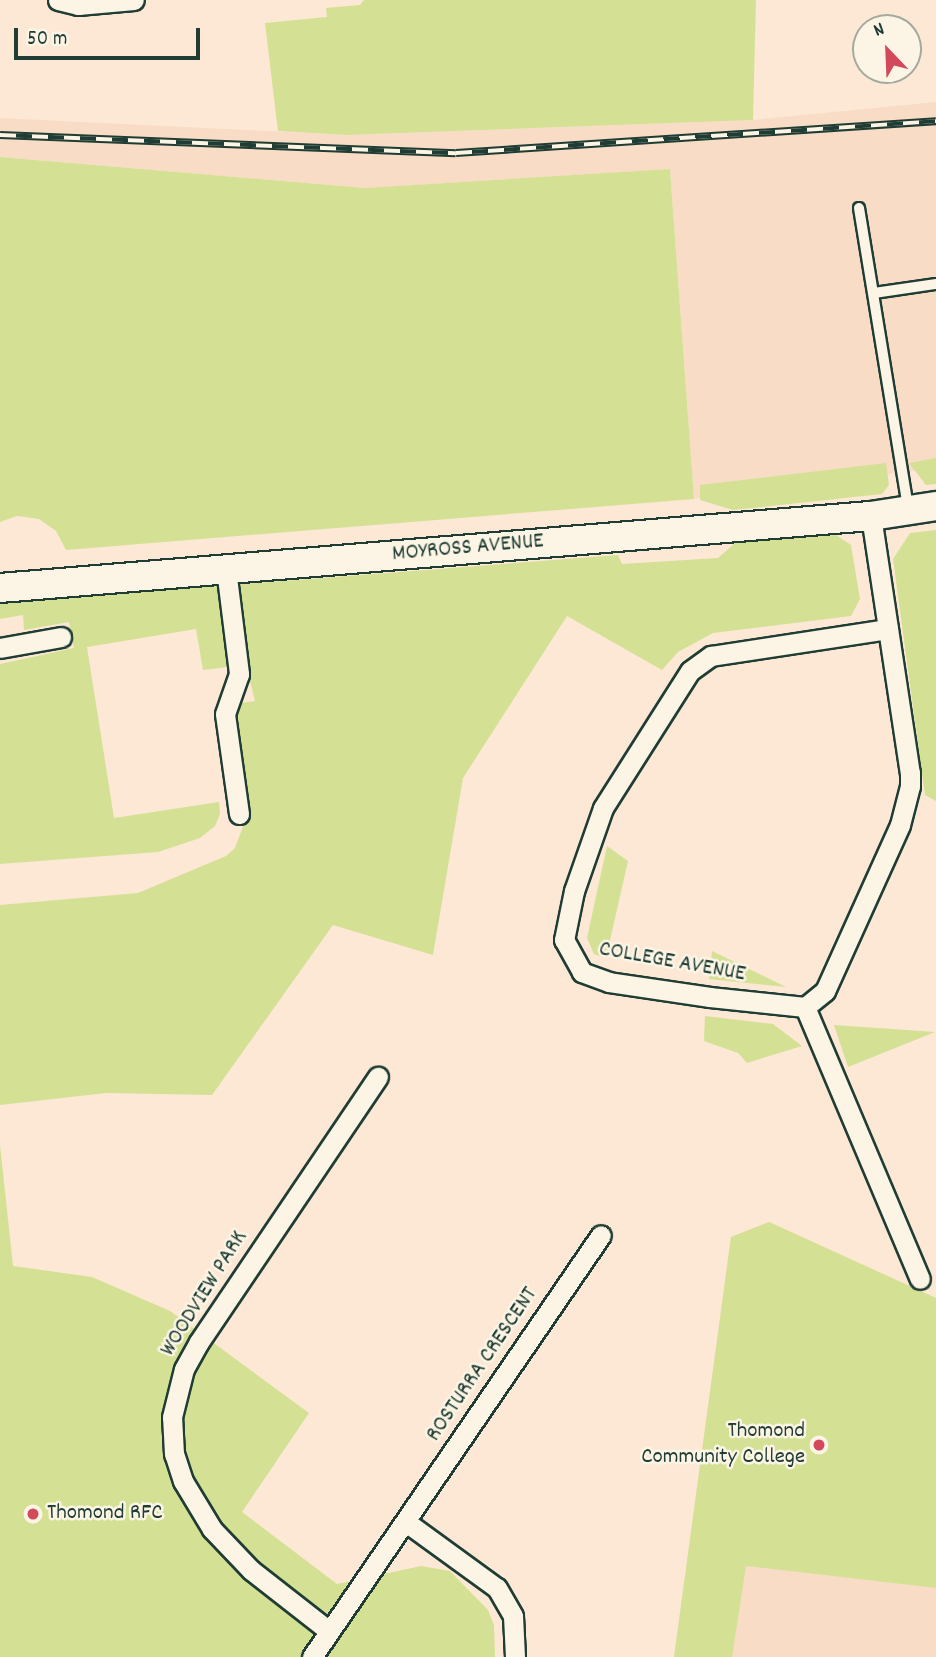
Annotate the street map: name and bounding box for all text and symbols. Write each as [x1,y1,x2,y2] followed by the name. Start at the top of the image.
[18,14,203,58] scale bar
[852,14,922,84] north arrow
[870,17,889,45] text: N
[27,25,67,55] text: 50 m
[391,529,545,569] street label: MOYROSS AVENUE
[597,937,747,989] street label: COLLEGE AVENUE
[155,1226,255,1362] street label: WOODVIEW PARK
[421,1282,545,1448] street label: ROSTURRA CRESCENT
[641,1418,805,1472] place label: Thomond Community College
[811,1437,827,1453] marker: Thomond Community College
[47,1500,163,1528] place label: Thomond RFC
[25,1506,41,1522] marker: Thomond RFC

